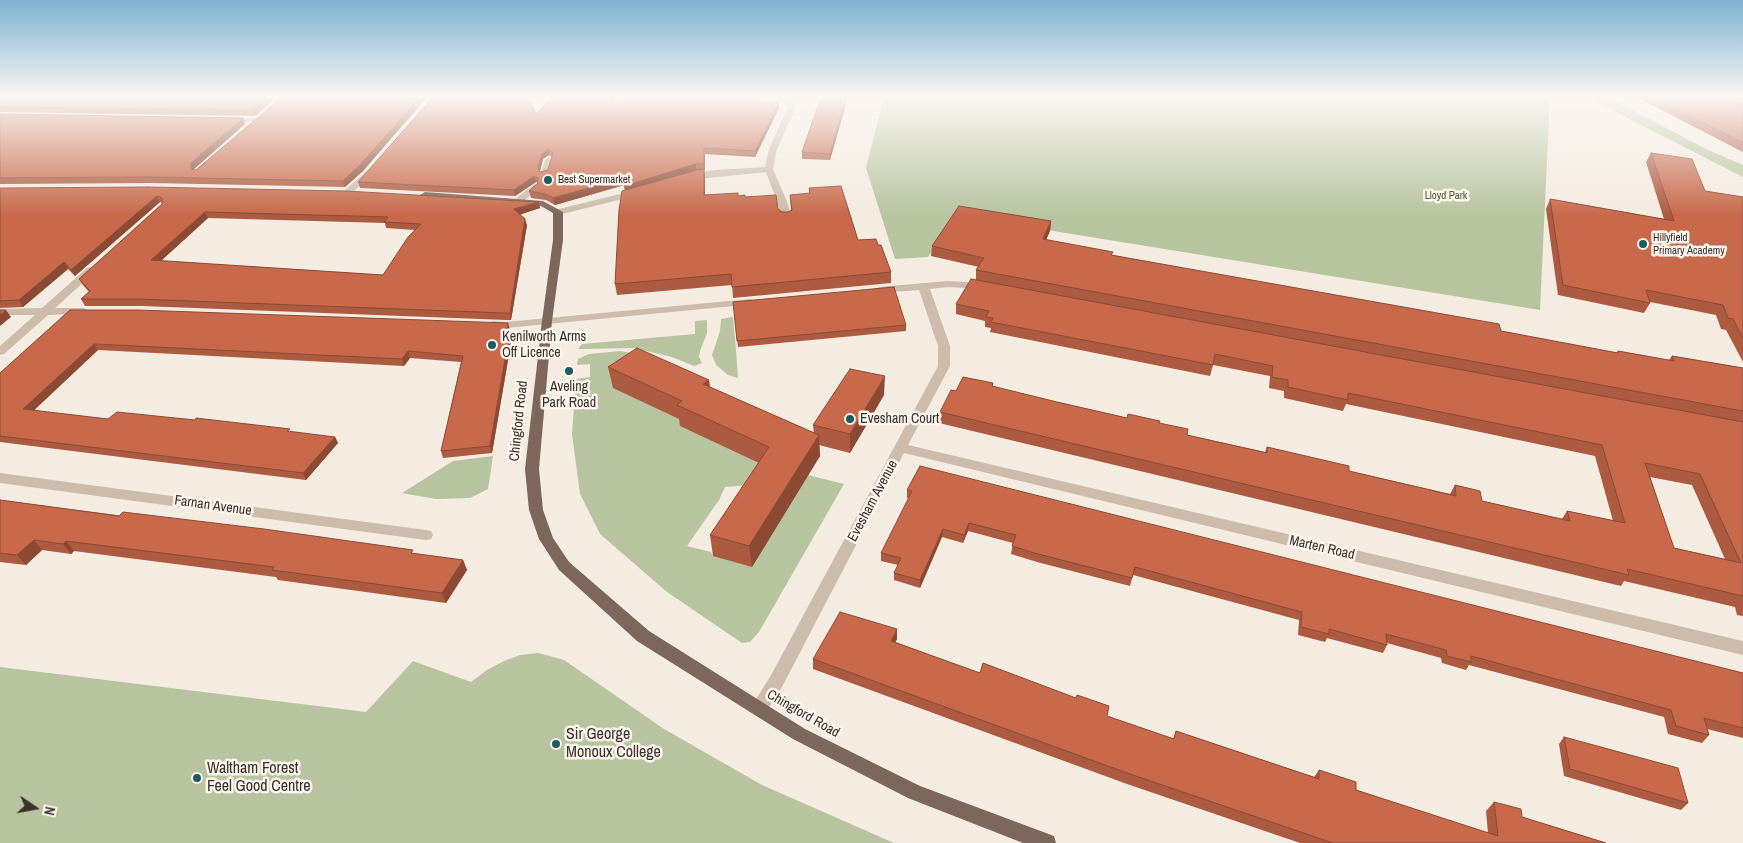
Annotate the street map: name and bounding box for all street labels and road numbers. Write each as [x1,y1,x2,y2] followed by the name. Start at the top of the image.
[506,380,532,462] street label: Chingford Road
[845,457,901,545] street label: Evesham Avenue
[173,492,253,520] street label: Farnan Avenue
[1288,532,1356,564] street label: Marten Road
[764,686,842,742] street label: Chingford Road

